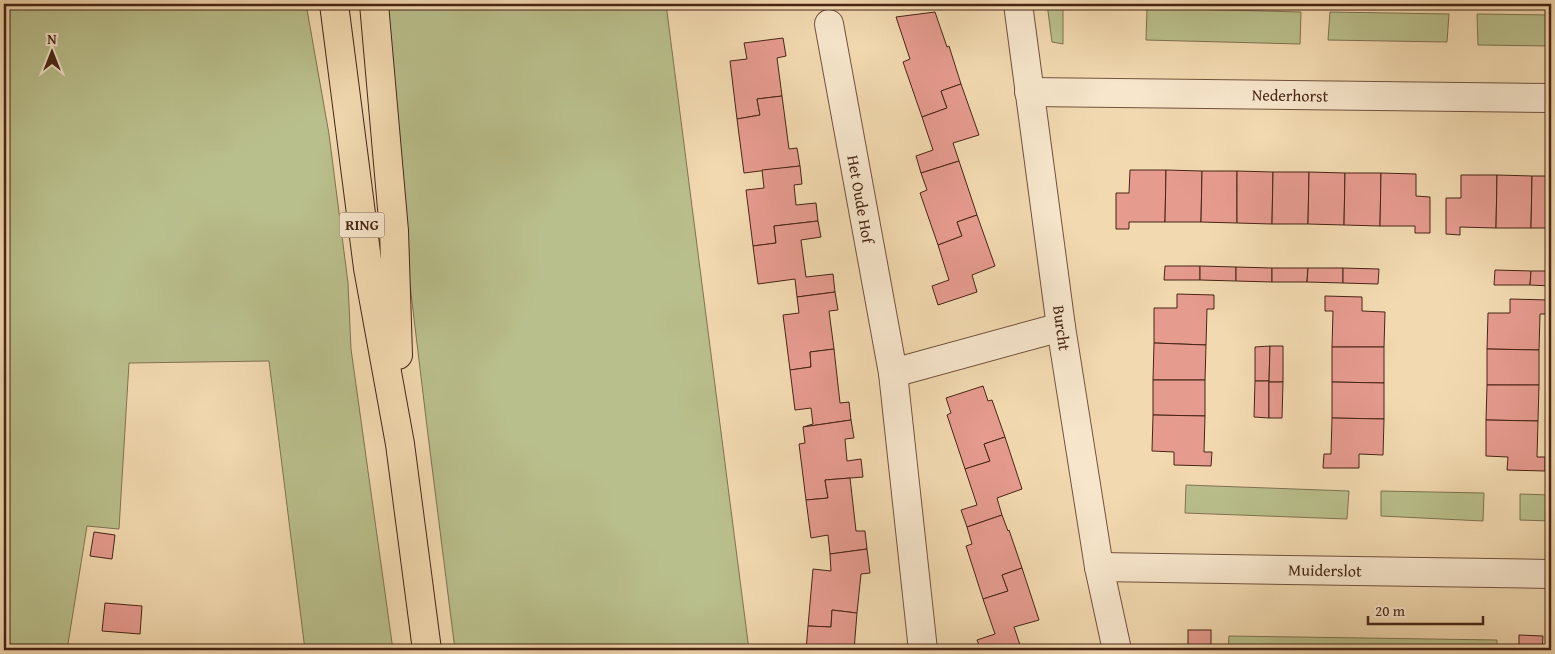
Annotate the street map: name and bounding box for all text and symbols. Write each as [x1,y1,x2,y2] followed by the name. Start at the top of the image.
[28,28,78,78] north arrow
[47,29,57,49] text: N
[1252,82,1329,108] street label: Nederhorst
[841,153,881,247] street label: Het Oude Hof
[340,212,384,238] road number: RING
[1047,304,1077,353] street label: Burcht
[1288,557,1362,583] street label: Muiderslot
[1368,594,1482,626] scale bar
[1375,600,1406,621] text: 20 m

